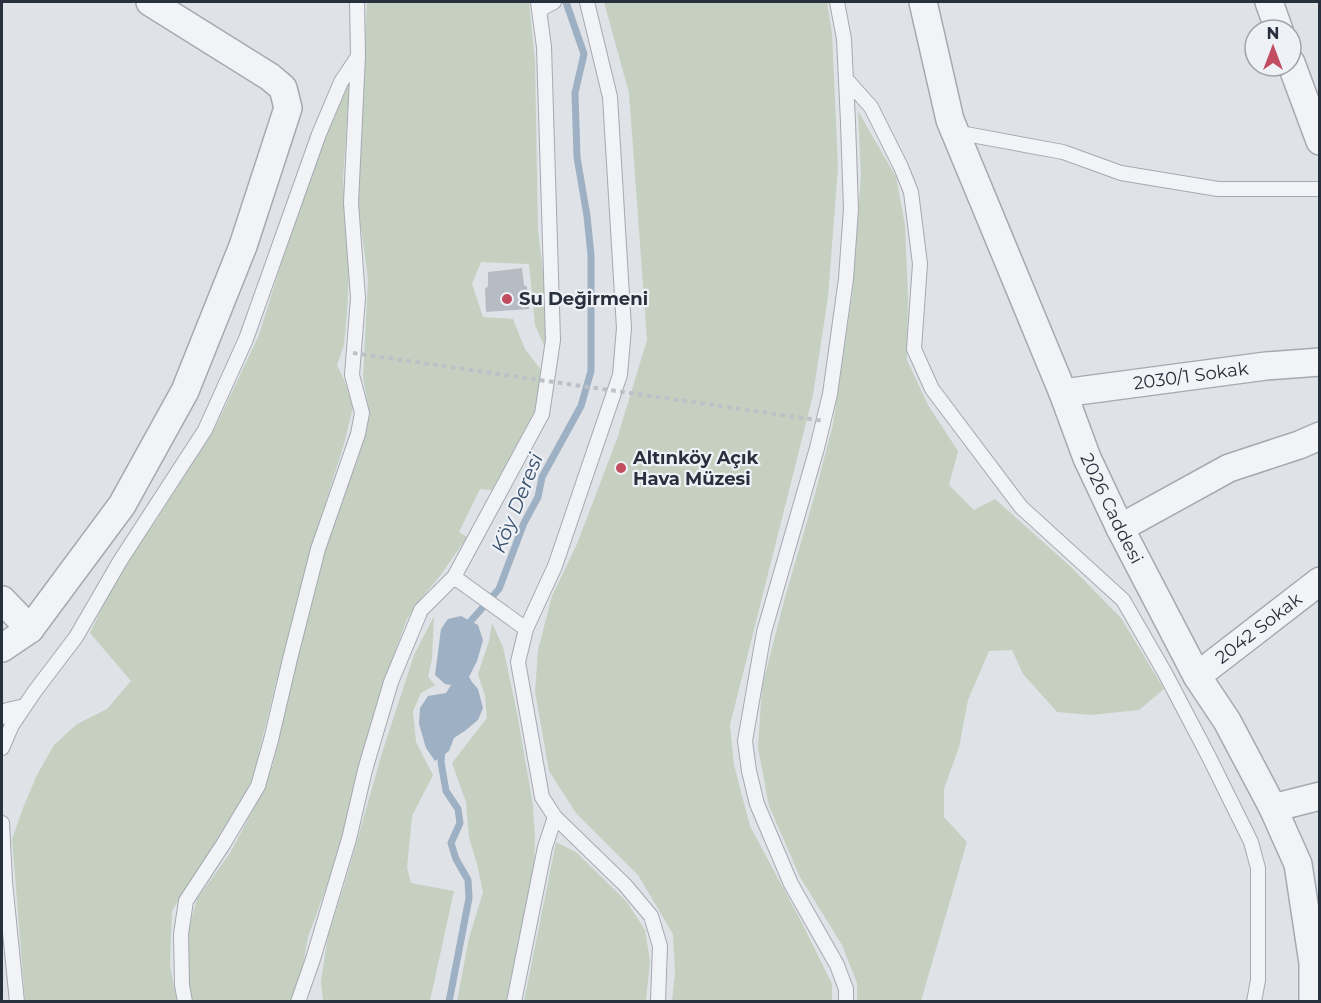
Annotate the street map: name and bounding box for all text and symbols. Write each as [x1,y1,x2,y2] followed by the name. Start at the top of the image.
[1243,18,1303,78] north arrow
[1267,24,1279,43] text: N
[519,288,648,310] place label: Su Değirmeni
[500,292,514,306] marker: Su Değirmeni
[1132,357,1250,395] street label: 2030/1 Sokak
[632,447,758,490] place label: Altınköy Açık Hava Müzesi
[486,449,548,556] water label: Köy Deresi
[1075,450,1148,568] street label: 2026 Caddesi
[614,461,628,475] marker: Altınköy Açık Hava Müzesi
[1211,588,1307,669] street label: 2042 Sokak

